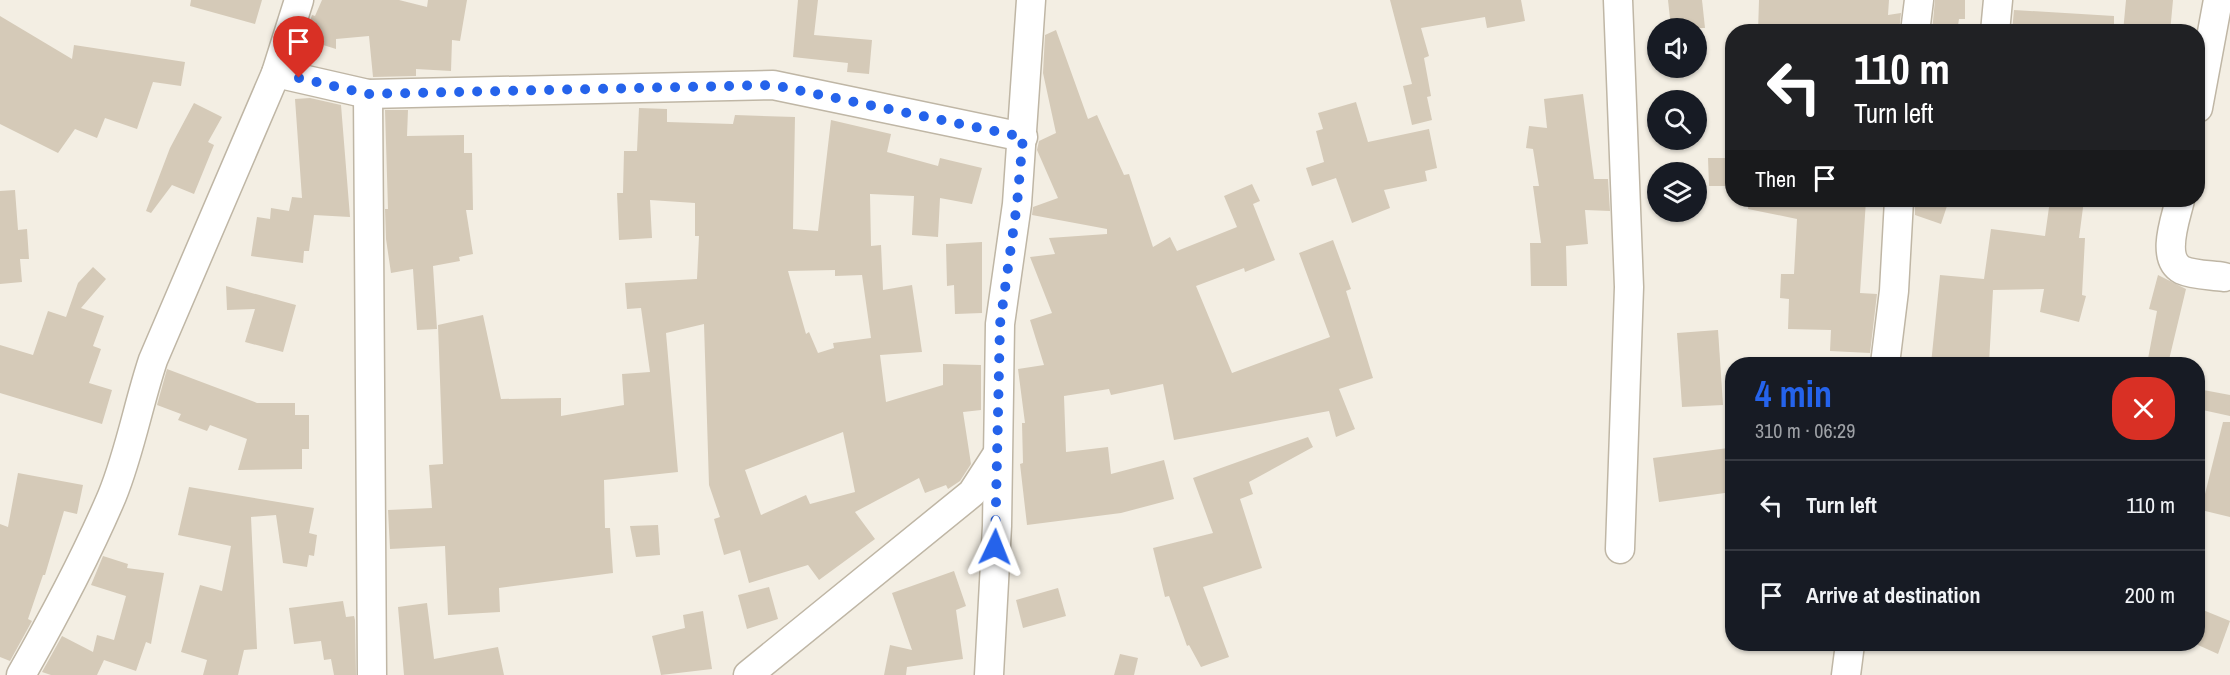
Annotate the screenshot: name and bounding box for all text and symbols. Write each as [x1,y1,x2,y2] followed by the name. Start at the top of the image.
[273,16,324,78] pin
[1647,18,1707,222] map controls
[1647,18,1707,78] button: sound
[282,25,315,58] icon: arrive
[1854,41,1950,97] text: 110 m
[1755,48,1833,126] icon: left
[1647,90,1707,150] button: search
[1854,95,1933,131] text: Turn left
[1647,162,1707,222] button: layers
[1808,162,1841,195] icon: arrive
[1755,164,1796,194] text: Then
[1755,370,1832,418] text: 4 min
[2112,377,2175,440] button: close
[1755,417,1855,444] text: 310 m · 06:29
[1755,489,1788,522] icon: left
[1806,490,1877,520] text: Turn left
[2126,490,2175,520] text: 110 m
[963,515,1027,579] position arrow
[1755,579,1788,612] icon: arrive
[1806,580,1980,610] text: Arrive at destination
[2125,580,2175,610] text: 200 m

